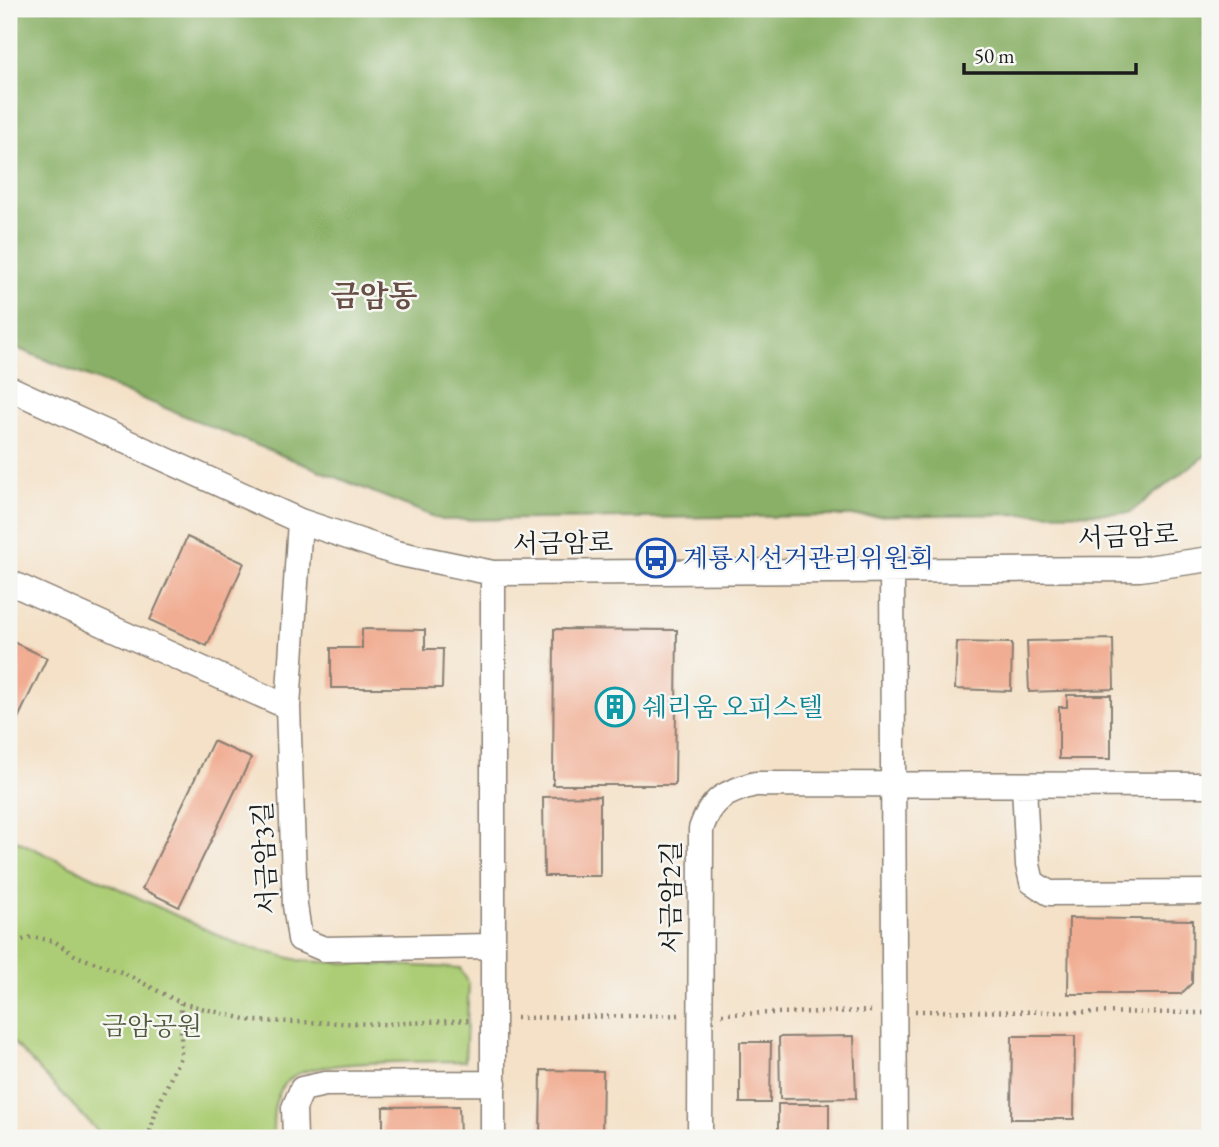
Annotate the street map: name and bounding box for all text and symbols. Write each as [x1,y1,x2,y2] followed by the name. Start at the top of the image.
[964,32,1135,76] scale bar
[974,42,1015,69] text: 50 m
[331,276,417,315] district label: 금암동
[1077,516,1179,556] street label: 서금암로
[512,525,614,561] street label: 서금암로
[635,537,677,579] bus stop icon: 계룡시선거관리위원회
[683,541,934,575] place label: 계룡시선거관리위원회
[594,686,636,728] building icon: 쉐리움 오피스텔
[642,690,823,724] place label: 쉐리움 오피스텔
[245,801,285,915] street label: 서금암3길
[654,841,688,953] street label: 서금암2길
[102,1009,202,1043] park label: 금암공원

